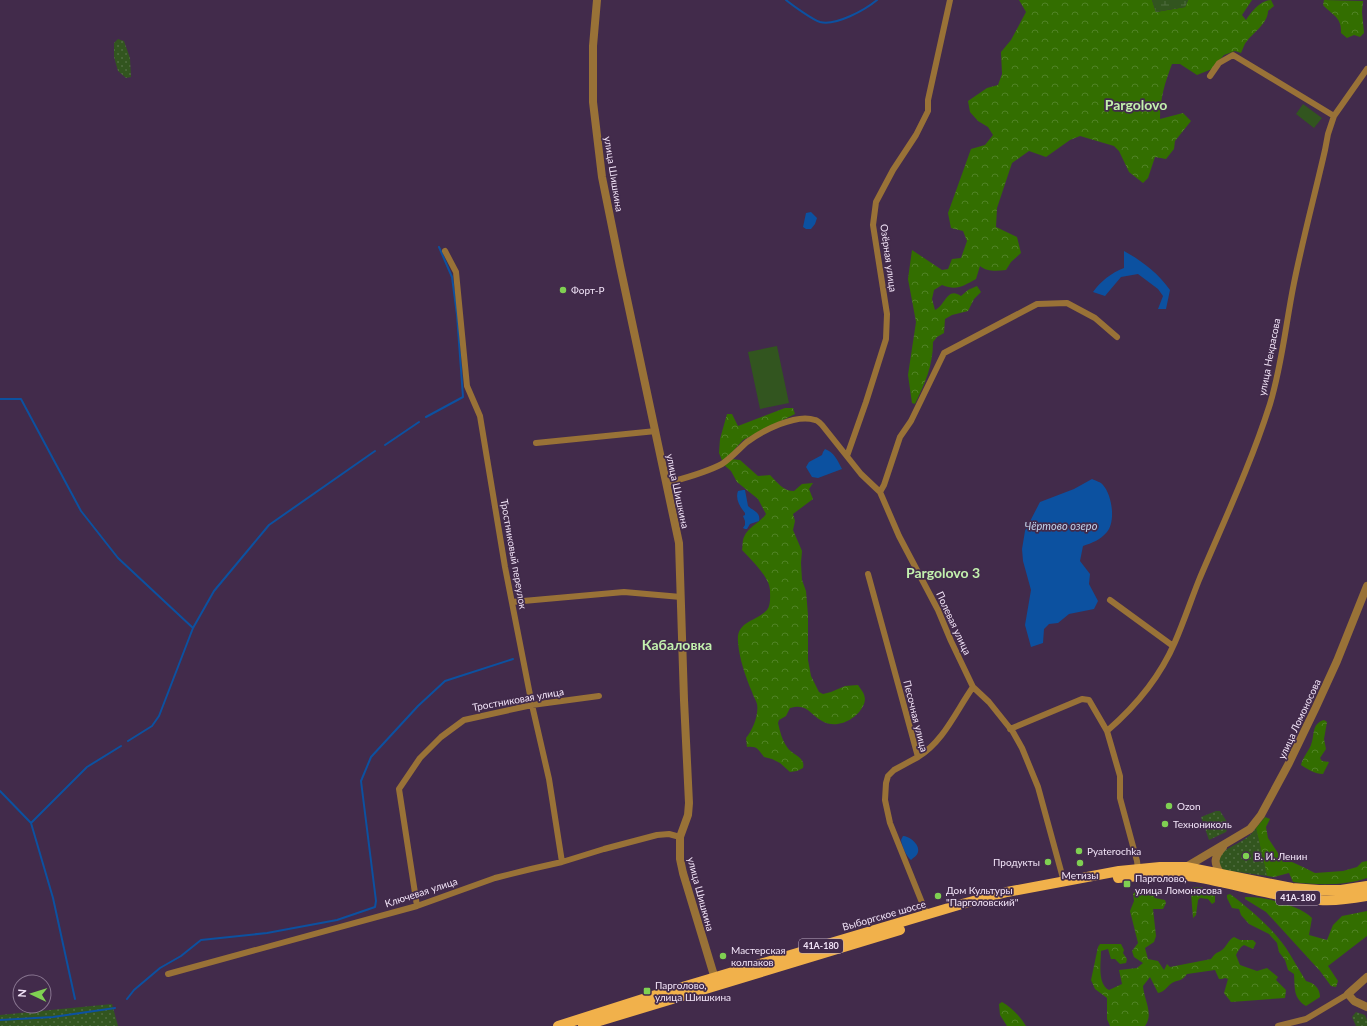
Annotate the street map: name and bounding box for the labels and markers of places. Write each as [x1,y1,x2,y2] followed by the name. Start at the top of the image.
[571,284,604,296] place label: Форт-Р
[558,285,568,295] marker: Форт-Р
[1177,800,1201,812] place label: Ozon
[1164,801,1174,811] marker: Ozon
[1173,818,1232,830] place label: Технониколь
[1160,819,1170,829] marker: Технониколь
[1087,845,1141,857] place label: Pyaterochka
[1074,846,1084,856] marker: Pyaterochka
[1254,850,1307,862] place label: В. И. Ленин
[1241,851,1251,861] marker: В. И. Ленин
[993,856,1040,868] place label: Продукты
[1043,857,1053,867] marker: Продукты
[1075,858,1085,868] marker: Метизы
[1062,869,1098,881] place label: Метизы
[1135,872,1222,896] place label: Парголово, улица Ломоносова
[1122,879,1132,889] marker: Парголово, улица Ломоносова
[946,884,1019,908] place label: Дом Культуры "Парголовский"
[933,891,943,901] marker: Дом Культуры "Парголовский"
[731,944,786,968] place label: Мастерская колпаков
[718,951,728,961] marker: Мастерская колпаков
[655,979,731,1003] place label: Парголово, улица Шишкина
[642,986,652,996] marker: Парголово, улица Шишкина

